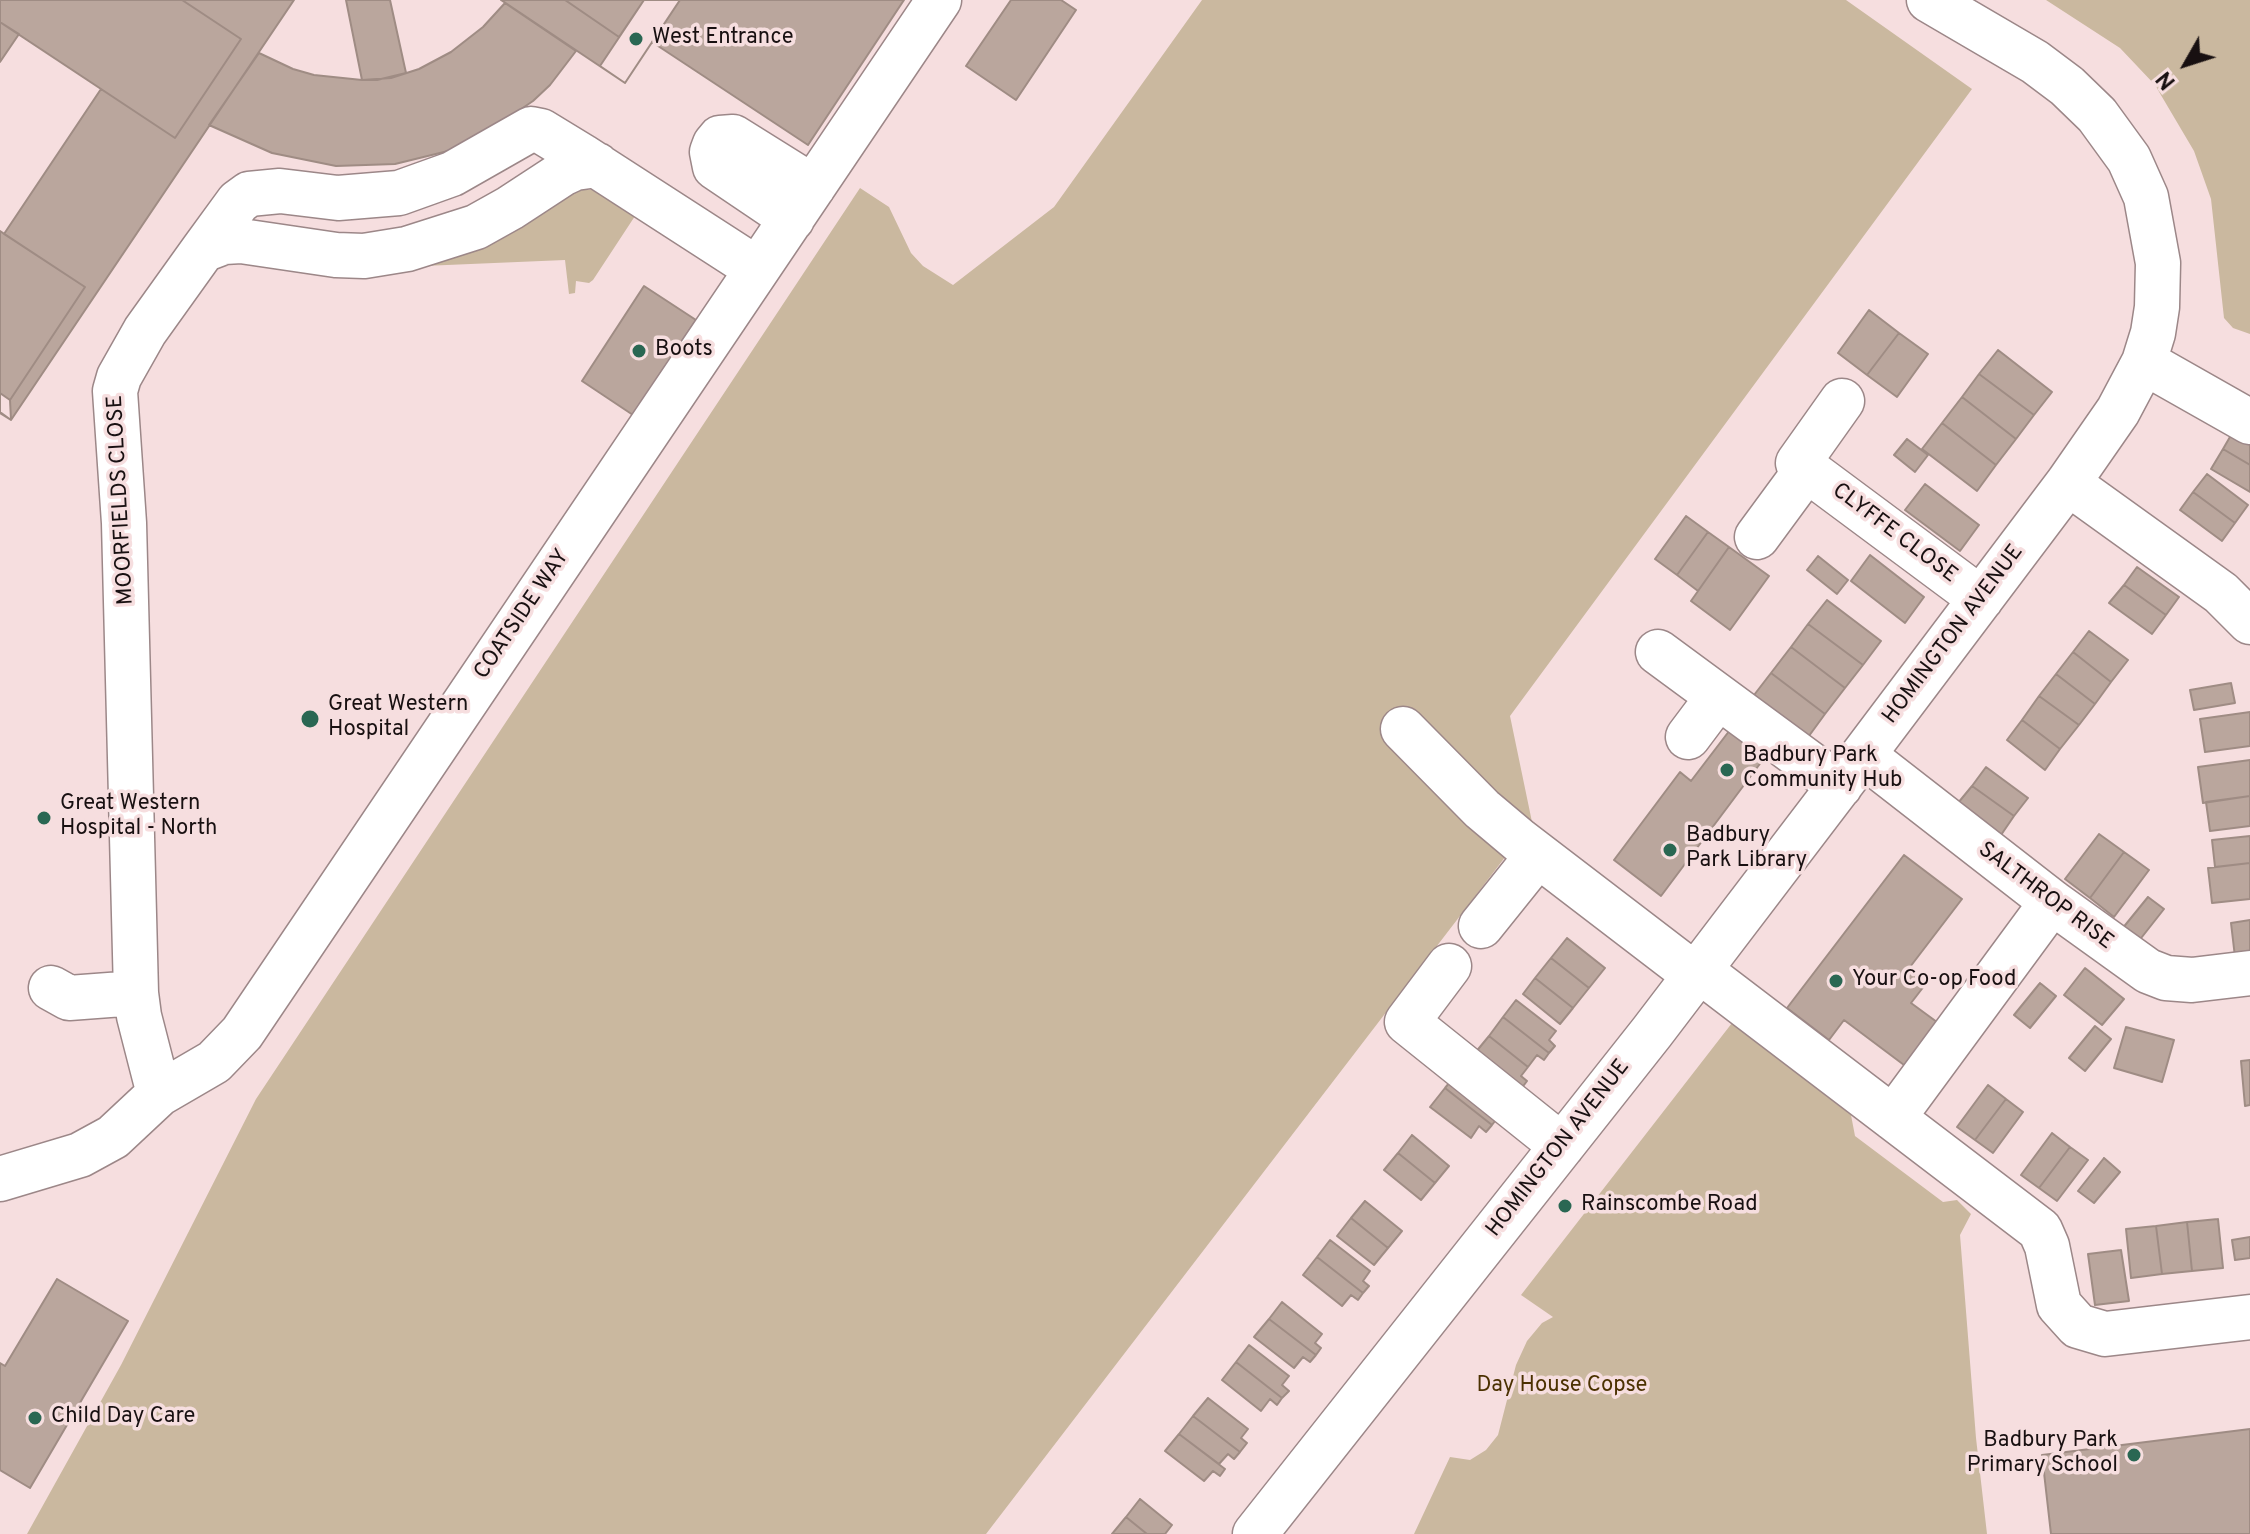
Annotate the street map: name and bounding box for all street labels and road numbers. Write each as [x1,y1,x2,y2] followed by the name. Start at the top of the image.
[103,394,141,606] street label: MOORFIELDS CLOSE
[1826,478,1962,590] street label: CLYFFE CLOSE
[1878,540,2030,730] street label: HOMINGTON AVENUE
[470,545,576,685] street label: COATSIDE WAY
[1972,838,2118,956] street label: SALTHROP RISE
[1482,1055,1636,1243] street label: HOMINGTON AVENUE

